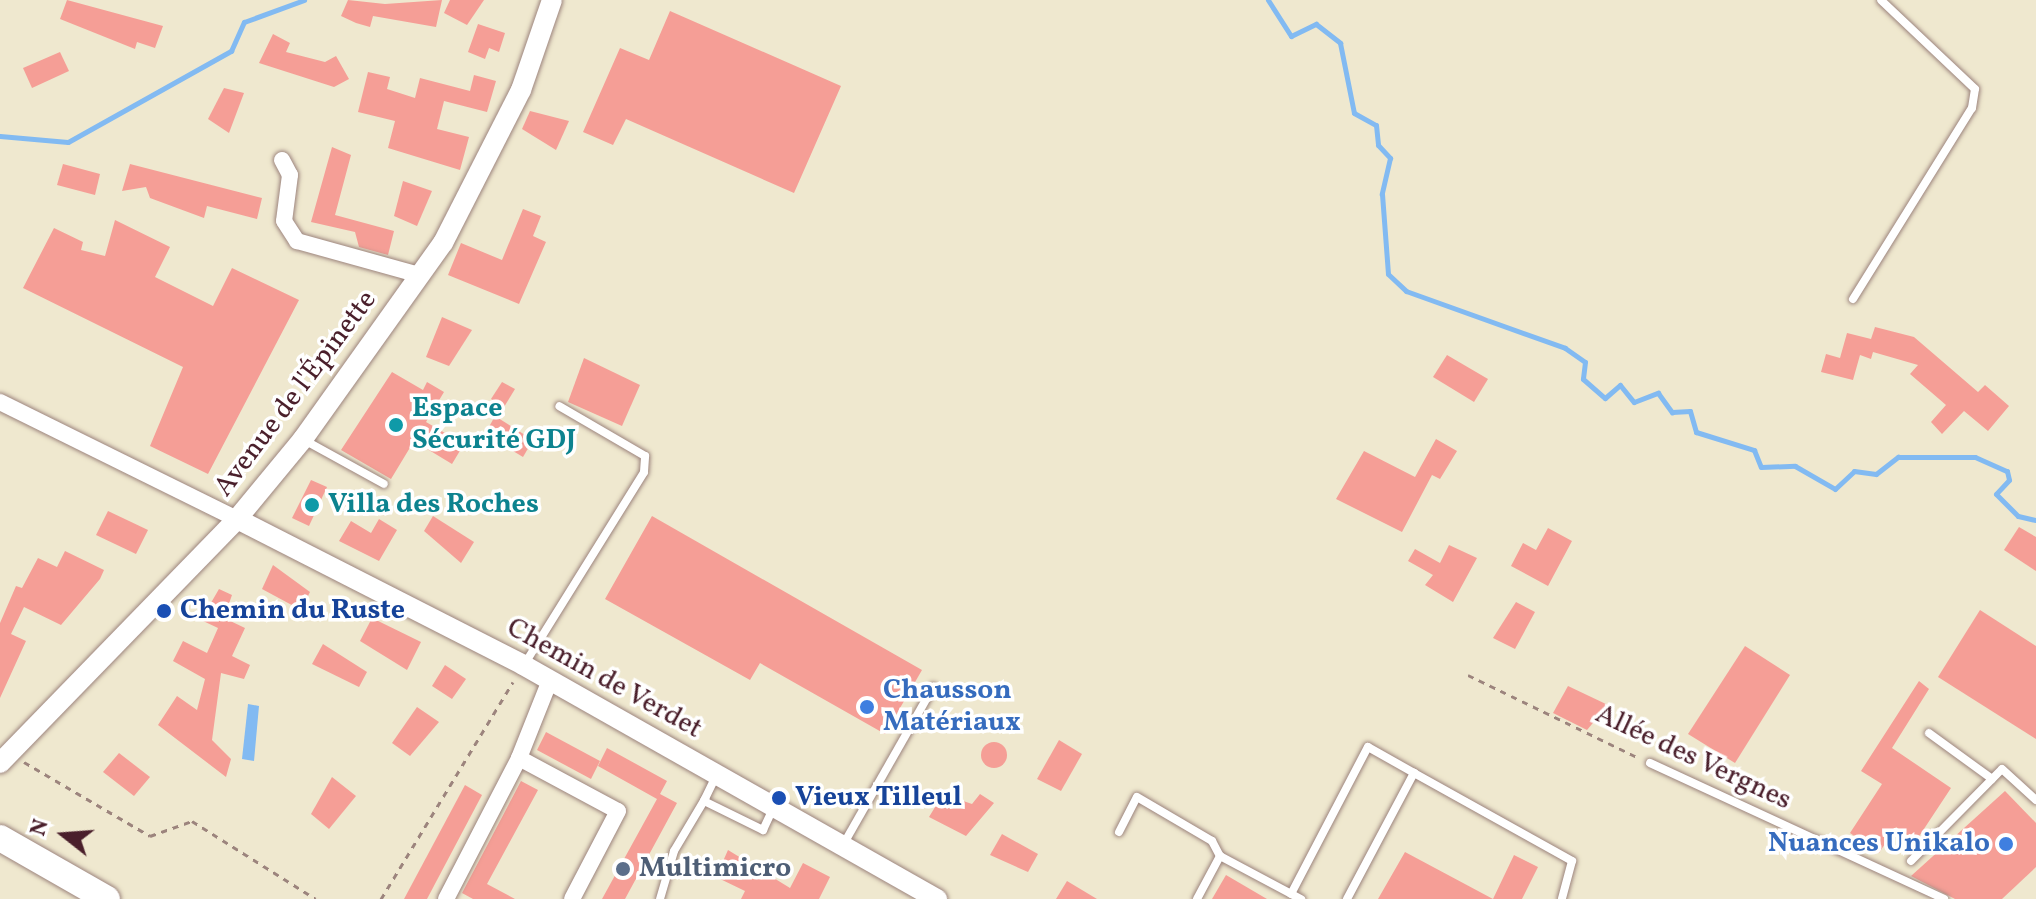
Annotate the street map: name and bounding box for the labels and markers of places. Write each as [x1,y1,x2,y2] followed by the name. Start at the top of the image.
[412,392,576,458] place label: Espace Sécurité GDJ
[387,416,405,434] marker: Espace Sécurité GDJ
[328,488,539,522] place label: Villa des Roches
[303,496,321,514] marker: Villa des Roches
[180,594,405,628] place label: Chemin du Ruste
[155,602,173,620] marker: Chemin du Ruste
[883,674,1021,740] place label: Chausson Matériaux
[858,698,876,716] marker: Chausson Matériaux
[795,781,962,815] place label: Vieux Tilleul
[770,789,788,807] marker: Vieux Tilleul
[1768,827,1990,861] place label: Nuances Unikalo
[1997,835,2015,853] marker: Nuances Unikalo
[639,852,791,886] place label: Multimicro
[614,860,632,878] marker: Multimicro

